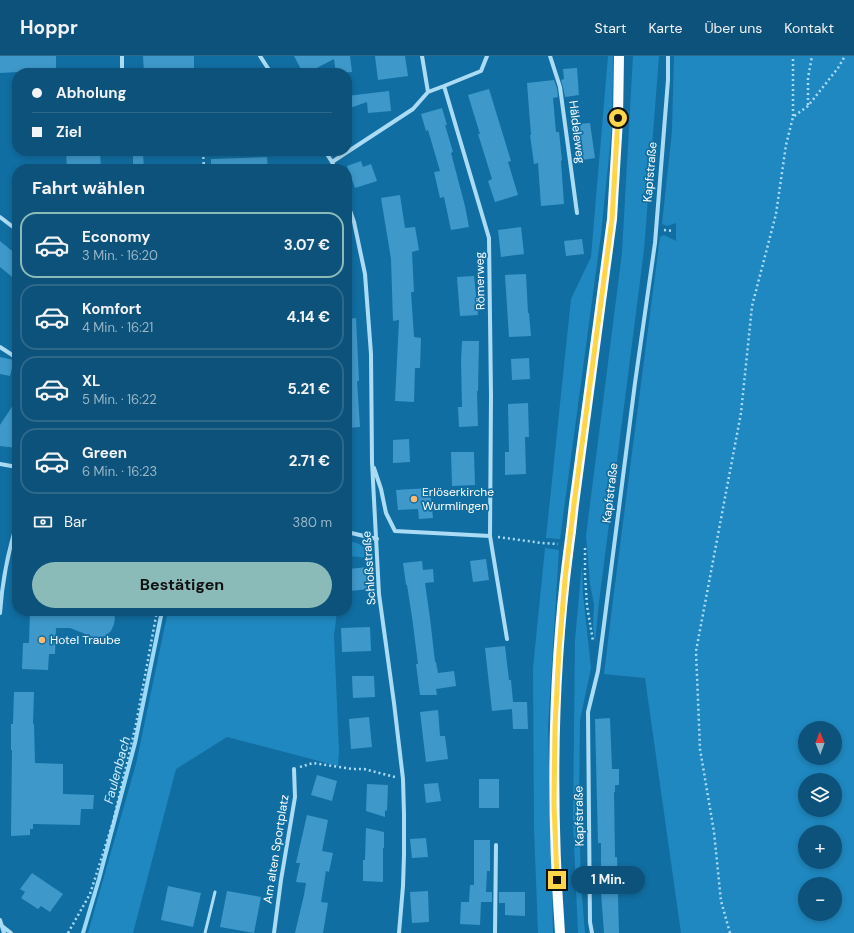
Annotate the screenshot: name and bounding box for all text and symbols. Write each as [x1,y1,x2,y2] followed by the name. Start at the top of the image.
[20,15,78,40] text: Hoppr
[595,19,626,37] text: Start
[648,19,682,37] text: Karte
[704,19,762,37] text: Über uns
[784,19,834,37] text: Kontakt
[56,83,126,103] text: Abholung
[565,100,589,165] street label: Häldeleweg
[609,109,627,127] route start
[56,122,82,142] text: Ziel
[639,141,661,203] street label: Kapfstraße
[32,176,145,200] text: Fahrt wählen
[34,227,70,263] icon: car
[82,227,150,247] text: Economy
[284,235,330,255] text: 3.07 €
[82,247,158,264] text: 3 Min. · 16:20
[471,251,489,310] street label: Römerweg
[34,299,70,335] icon: car
[82,299,141,319] text: Komfort
[286,307,330,327] text: 4.14 €
[82,319,153,336] text: 4 Min. · 16:21
[34,371,70,407] icon: car
[82,371,100,391] text: XL
[287,379,330,399] text: 5.21 €
[82,391,157,408] text: 5 Min. · 16:22
[34,443,70,479] icon: car
[82,443,127,463] text: Green
[289,451,330,471] text: 2.71 €
[598,462,622,524] street label: Kapfstraße
[82,463,157,480] text: 6 Min. · 16:23
[422,484,494,514] place label: Erlöserkirche Wurmlingen
[409,494,419,504] marker: Erlöserkirche Wurmlingen
[32,511,54,533] icon: cash
[64,512,87,532] text: Bar
[292,514,332,531] text: 380 m
[358,530,380,606] street label: Schloßstraße
[32,562,332,608] button: Bestätigen
[50,632,121,648] place label: Hotel Traube
[37,635,47,645] marker: Hotel Traube
[798,721,842,765] north arrow
[798,721,842,921] map controls
[100,734,134,806] water label: Faulenbach
[798,773,842,817] button: layers
[570,785,588,846] street label: Kapfstraße
[259,793,293,905] street label: Am alten Sportplatz
[798,825,842,869] button: +
[571,866,645,894] callout: 1 Min.
[548,871,566,889] route end
[591,871,625,888] text: 1 Min.
[798,877,842,921] button: −

